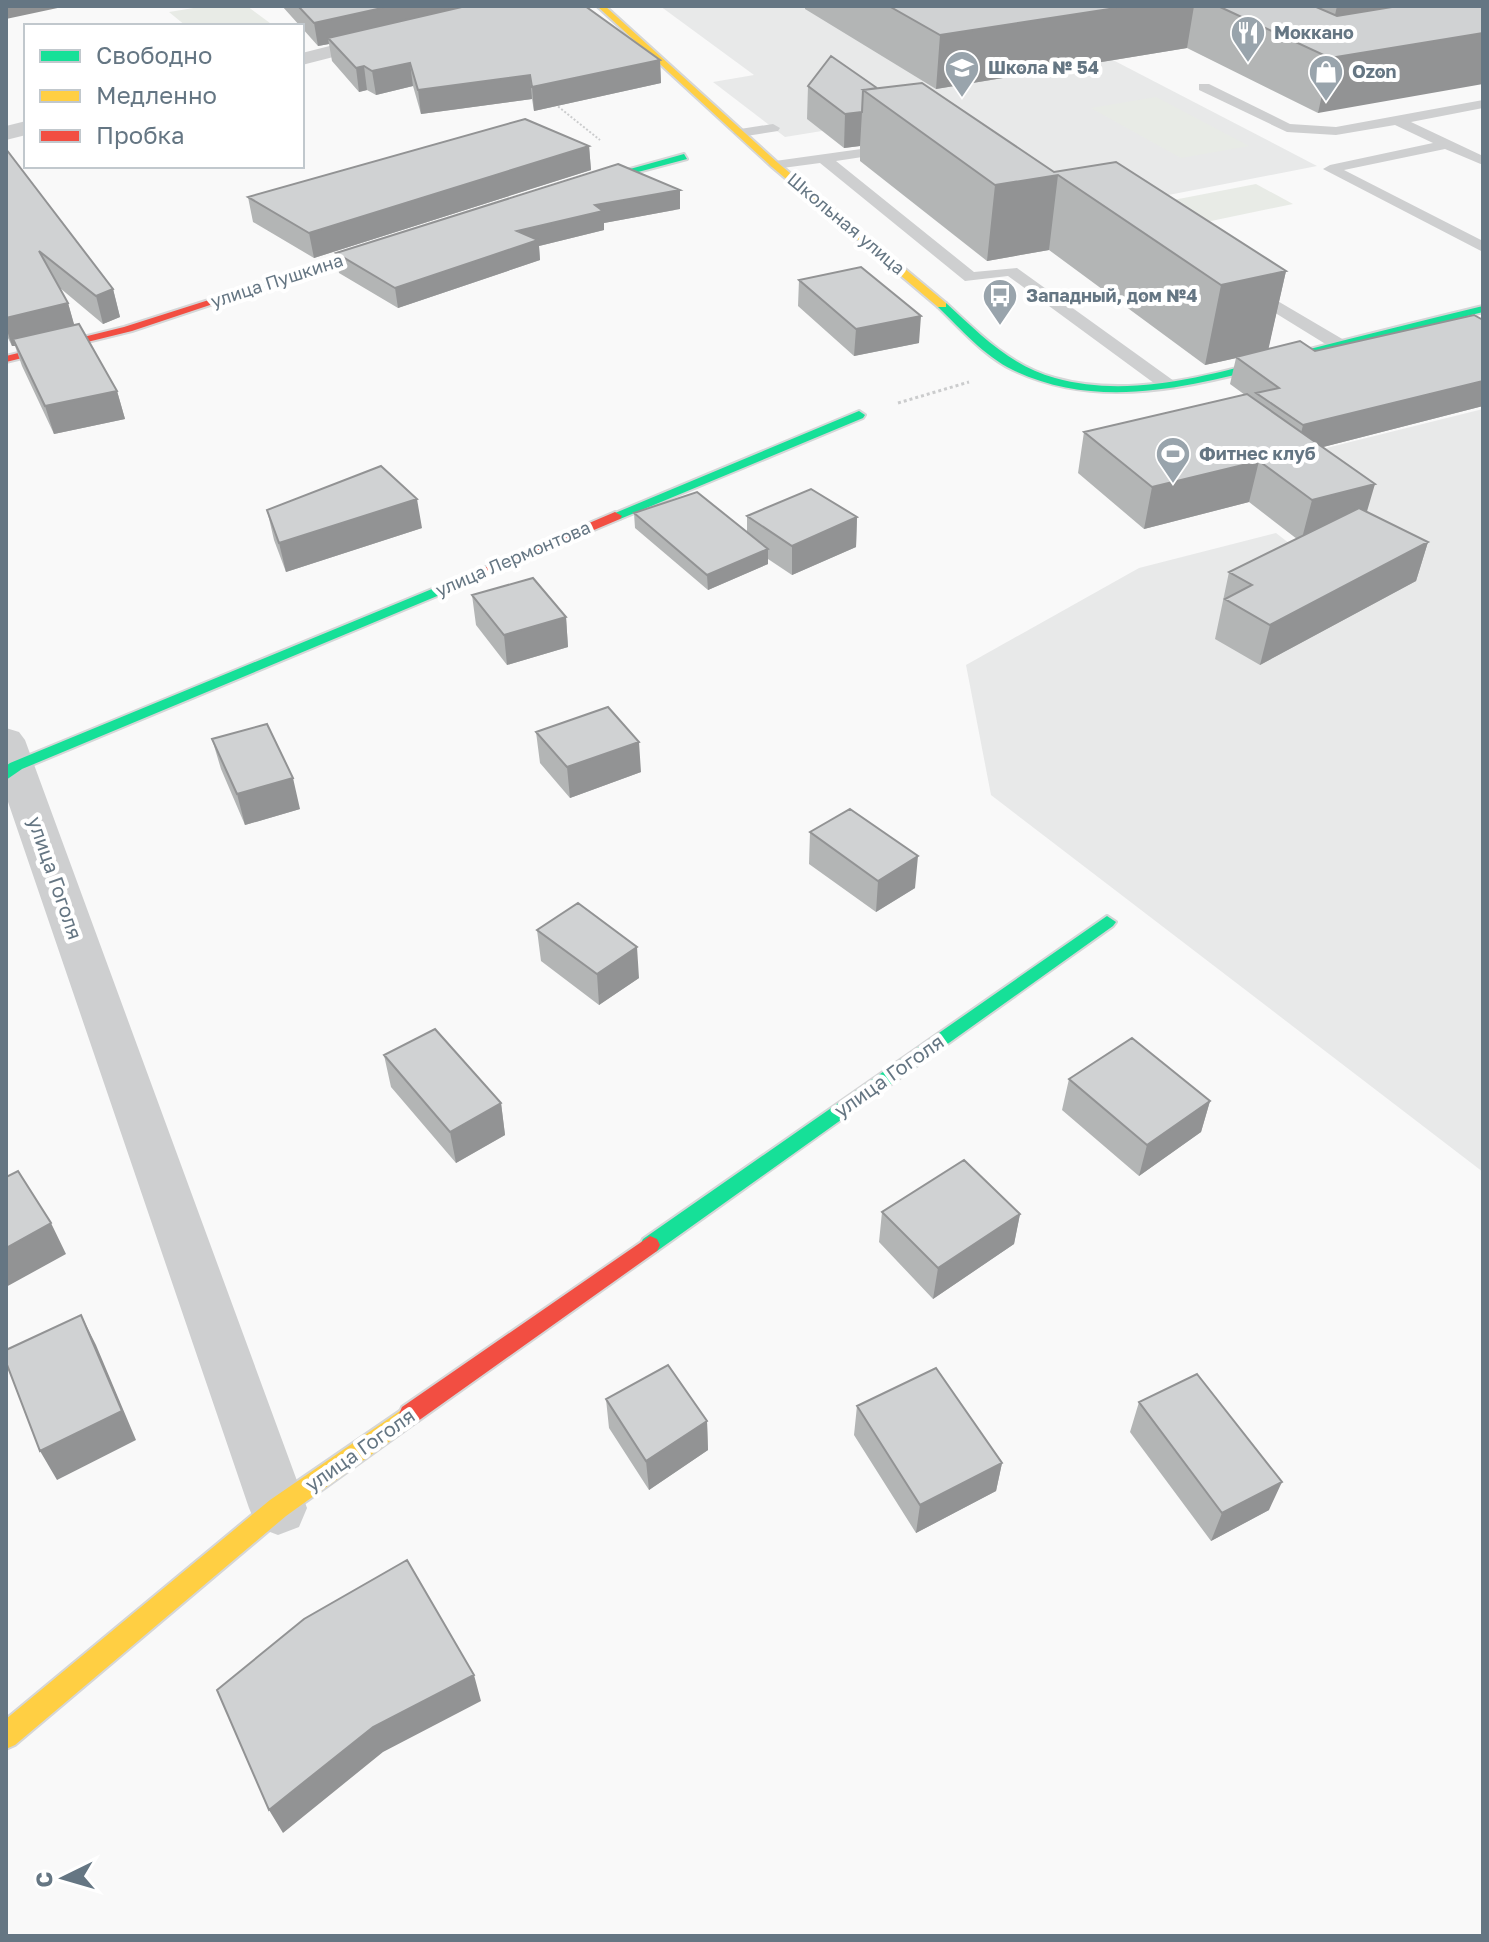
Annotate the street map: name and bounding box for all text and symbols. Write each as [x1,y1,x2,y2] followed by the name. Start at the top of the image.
[1229,14,1267,64] restaurant icon: Моккано
[1274,21,1354,43] place label: Моккано
[24,24,304,168] legend
[96,40,212,69] text: Свободно
[943,49,981,99] school or university icon: Школа № 54
[1307,53,1345,103] shop icon: Ozon
[988,56,1099,78] place label: Школа № 54
[1352,60,1397,82] place label: Ozon
[96,80,217,109] text: Медленно
[96,120,185,149] text: Пробка
[783,168,910,279] street label: Школьная улица
[208,248,346,312] street label: улица Пушкина
[981,277,1019,327] bus stop icon: Западный, дом №4
[1026,284,1198,306] place label: Западный, дом №4
[1154,435,1192,485] sports icon: Фитнес клуб
[1199,442,1316,464] place label: Фитнес клуб
[432,515,593,601] street label: улица Лермонтова
[24,813,88,942] street label: улица Гоголя
[829,1028,948,1122] street label: улица Гоголя
[300,1402,419,1496] street label: улица Гоголя
[24,1838,104,1918] north arrow
[29,1871,58,1889] text: С

